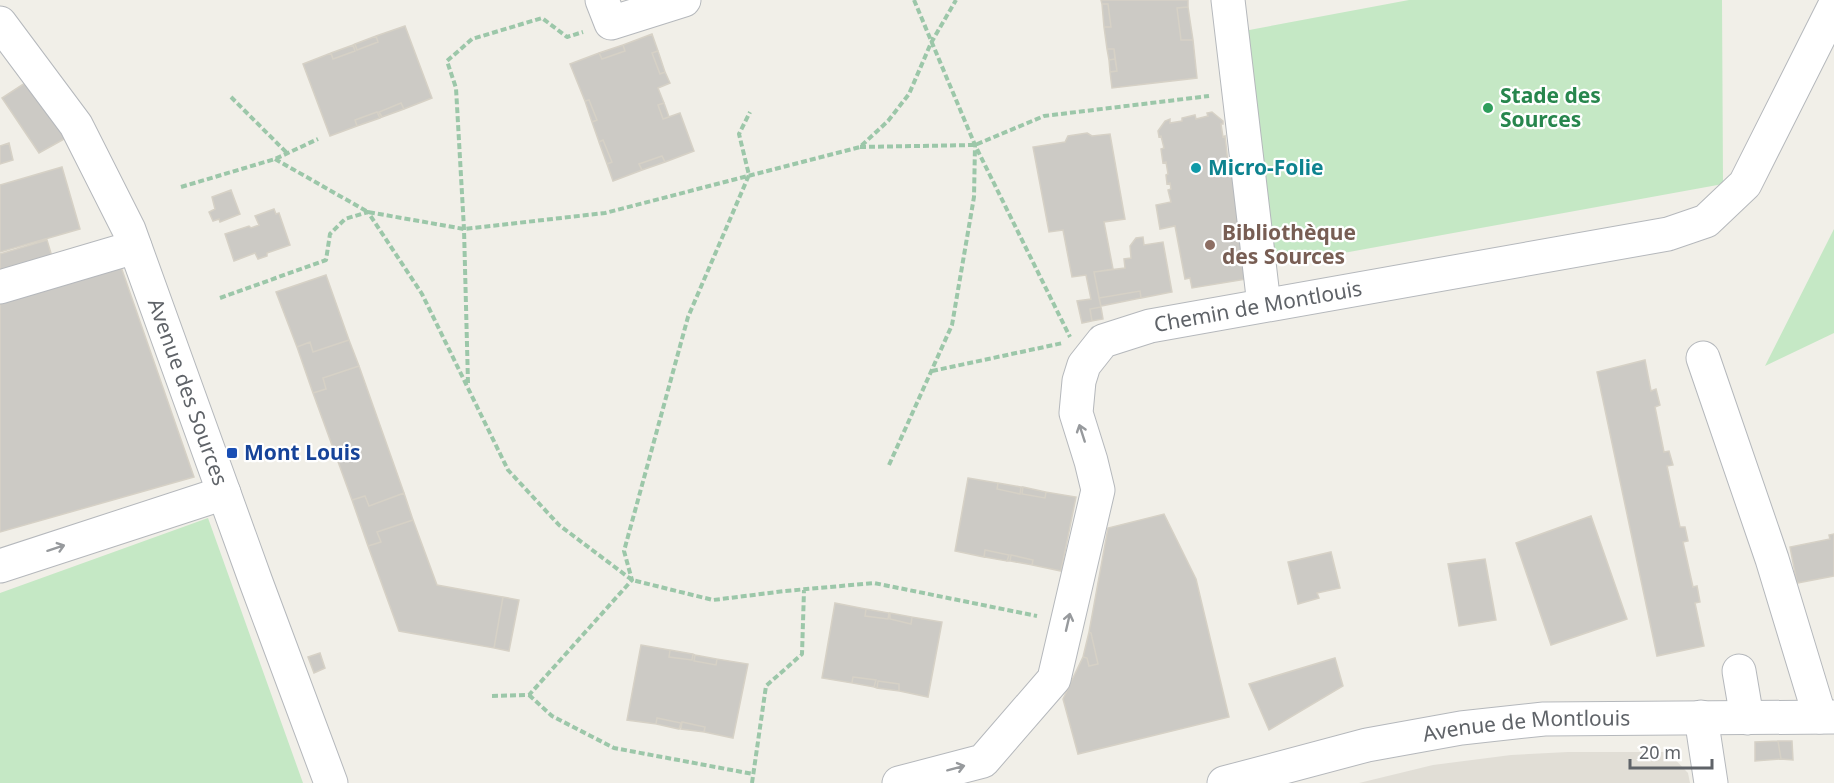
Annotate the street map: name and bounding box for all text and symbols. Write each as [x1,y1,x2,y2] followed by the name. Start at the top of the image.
[1500,81,1601,133] place label: Stade des Sources
[1481,101,1495,115] marker: Stade des Sources
[1208,153,1323,181] place label: Micro-Folie
[1189,161,1203,175] marker: Micro-Folie
[1222,218,1356,270] place label: Bibliothèque des Sources
[1203,238,1217,252] marker: Bibliothèque des Sources
[1152,274,1364,338] street label: Chemin de Montlouis
[142,294,235,489] street label: Avenue des Sources
[1076,424,1087,443] one-way arrow
[244,438,361,466] place label: Mont Louis
[225,446,239,460] marker: Mont Louis
[46,541,65,552] one-way arrow
[1062,613,1074,632] one-way arrow
[1420,703,1630,748] street label: Avenue de Montlouis
[1630,732,1712,770] scale bar
[1639,740,1681,764] text: 20 m
[946,762,965,773] one-way arrow

